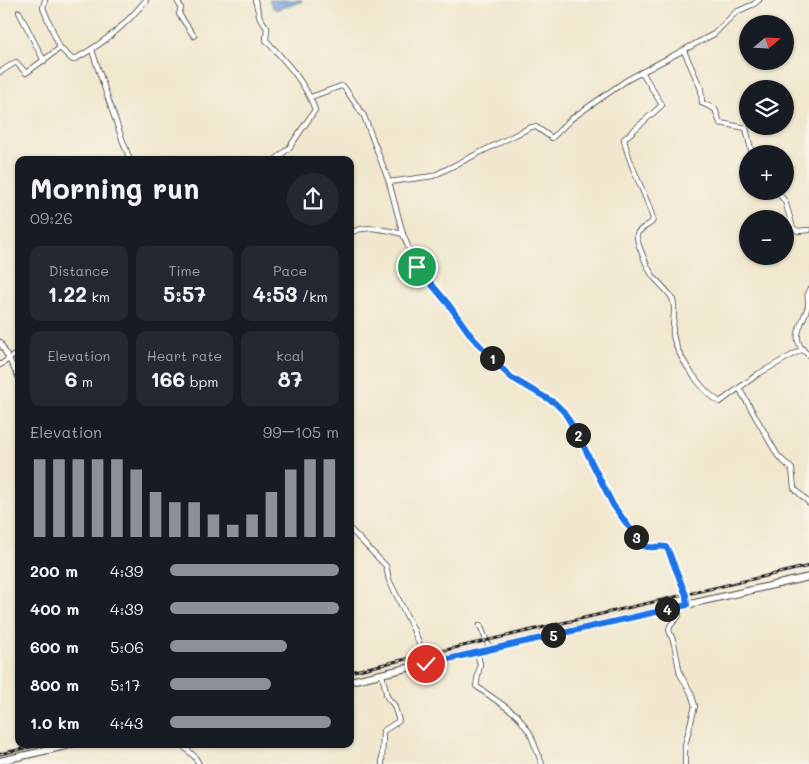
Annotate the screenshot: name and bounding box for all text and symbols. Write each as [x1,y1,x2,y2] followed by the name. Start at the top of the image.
[739,15,794,70] north arrow
[739,15,794,265] map controls
[739,80,794,135] button: layers
[739,145,794,200] button: +
[30,170,199,206] text: Morning run
[287,173,339,225] button: share
[30,207,73,228] text: 09:26
[739,210,794,265] button: −
[396,246,438,288] pin
[403,253,431,281] icon: arrive
[49,261,109,280] text: Distance
[169,261,200,280] text: Time
[273,261,307,280] text: Pace
[48,280,87,307] text: 1.22
[163,280,206,307] text: 5:57
[253,280,297,307] text: 4:53
[87,287,110,306] text: km
[297,287,328,306] text: /km
[47,346,110,365] text: Elevation
[147,346,222,365] text: Heart rate
[276,346,304,365] text: kcal
[480,346,504,370] pin: 1
[489,349,496,368] text: 1
[65,365,77,392] text: 6
[151,365,185,392] text: 166
[278,365,303,392] text: 87
[77,372,93,391] text: m
[185,372,218,391] text: bpm
[30,421,102,442] text: Elevation
[263,421,339,442] text: 99–105 m
[566,422,590,448] pin: 2
[575,426,582,445] text: 2
[624,524,648,550] pin: 3
[632,528,641,547] text: 3
[30,560,78,581] text: 200 m
[110,560,143,581] text: 4:39
[654,596,680,622] pin: 4
[30,598,79,619] text: 400 m
[110,598,143,619] text: 4:39
[663,600,672,619] text: 4
[540,622,566,648] pin: 5
[549,626,558,645] text: 5
[30,636,79,657] text: 600 m
[110,636,144,657] text: 5:06
[405,643,447,685] pin
[412,650,440,678] icon: check
[30,674,79,695] text: 800 m
[110,674,140,695] text: 5:17
[30,712,79,733] text: 1.0 km
[110,712,143,733] text: 4:43

